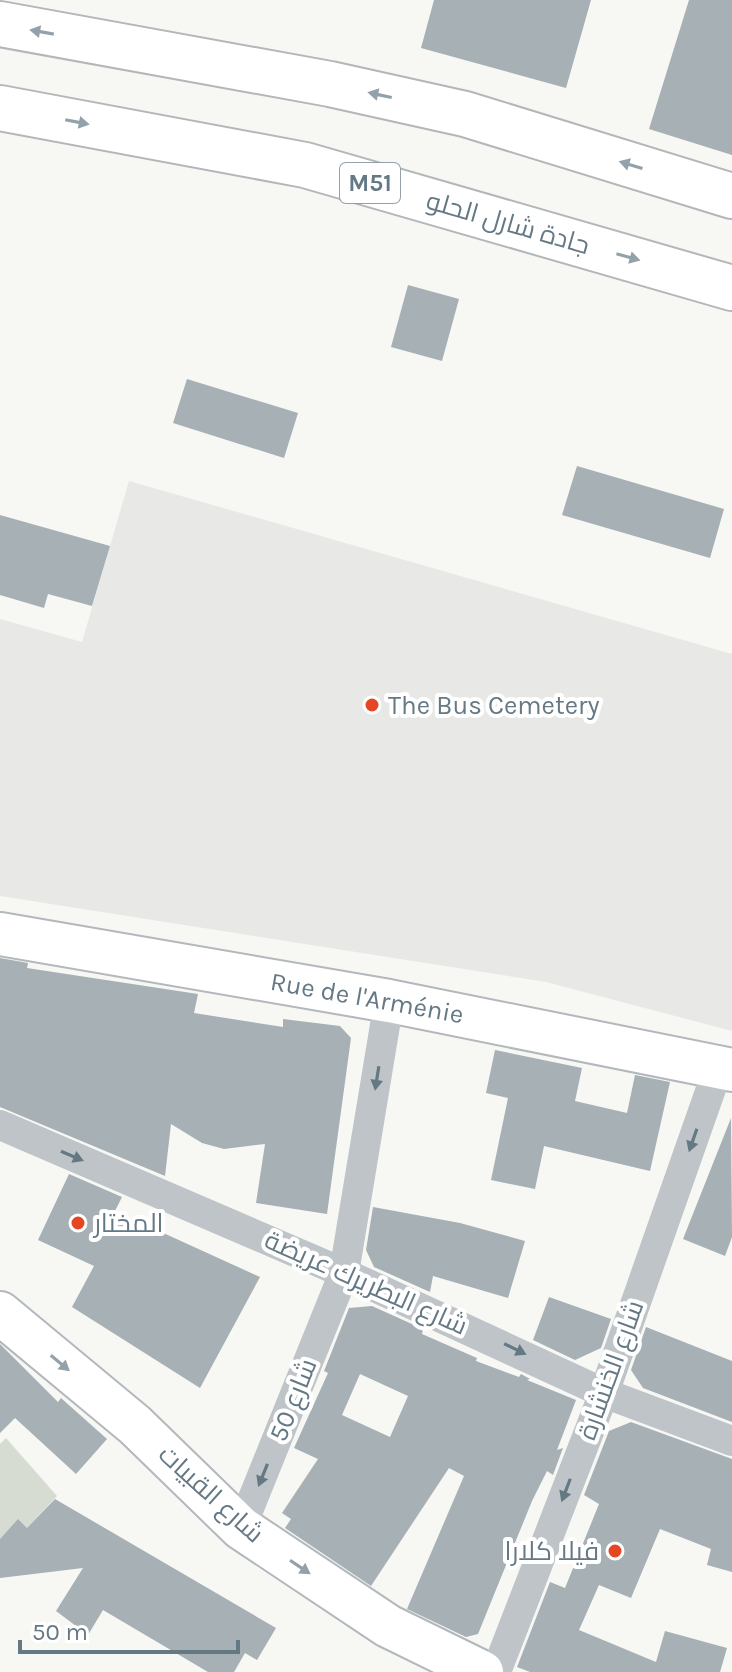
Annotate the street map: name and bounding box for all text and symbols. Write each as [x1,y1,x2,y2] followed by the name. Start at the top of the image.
[30,25,55,37] one-way arrow
[368,88,393,101] one-way arrow
[64,117,89,129] one-way arrow
[618,158,642,171] one-way arrow
[340,163,400,203] road number: M51
[423,185,593,261] street label: جادة شارل الحلو
[616,251,640,264] one-way arrow
[388,690,600,721] place label: The Bus Cemetery
[363,696,381,714] marker: The Bus Cemetery
[268,966,466,1030] street label: Rue de l'Arménie
[370,1066,382,1091] one-way arrow
[686,1128,699,1152] one-way arrow
[60,1150,84,1163] one-way arrow
[92,1208,164,1239] place label: المختار
[69,1214,87,1232] marker: المختار
[260,1224,472,1342] street label: شارع البطريرك عريضة
[571,1296,651,1444] street label: شارع الخنشارة
[504,1343,527,1356] one-way arrow
[49,1354,69,1371] one-way arrow
[262,1354,325,1446] street label: شارع 50
[151,1439,270,1550] street label: شارع القبيات
[256,1463,269,1487] one-way arrow
[559,1478,572,1502] one-way arrow
[504,1536,599,1567] place label: فيلا كلارا
[606,1542,624,1560] marker: فيلا كلارا
[289,1559,310,1574] one-way arrow
[20,1604,238,1654] scale bar
[32,1618,88,1646] text: 50 m

